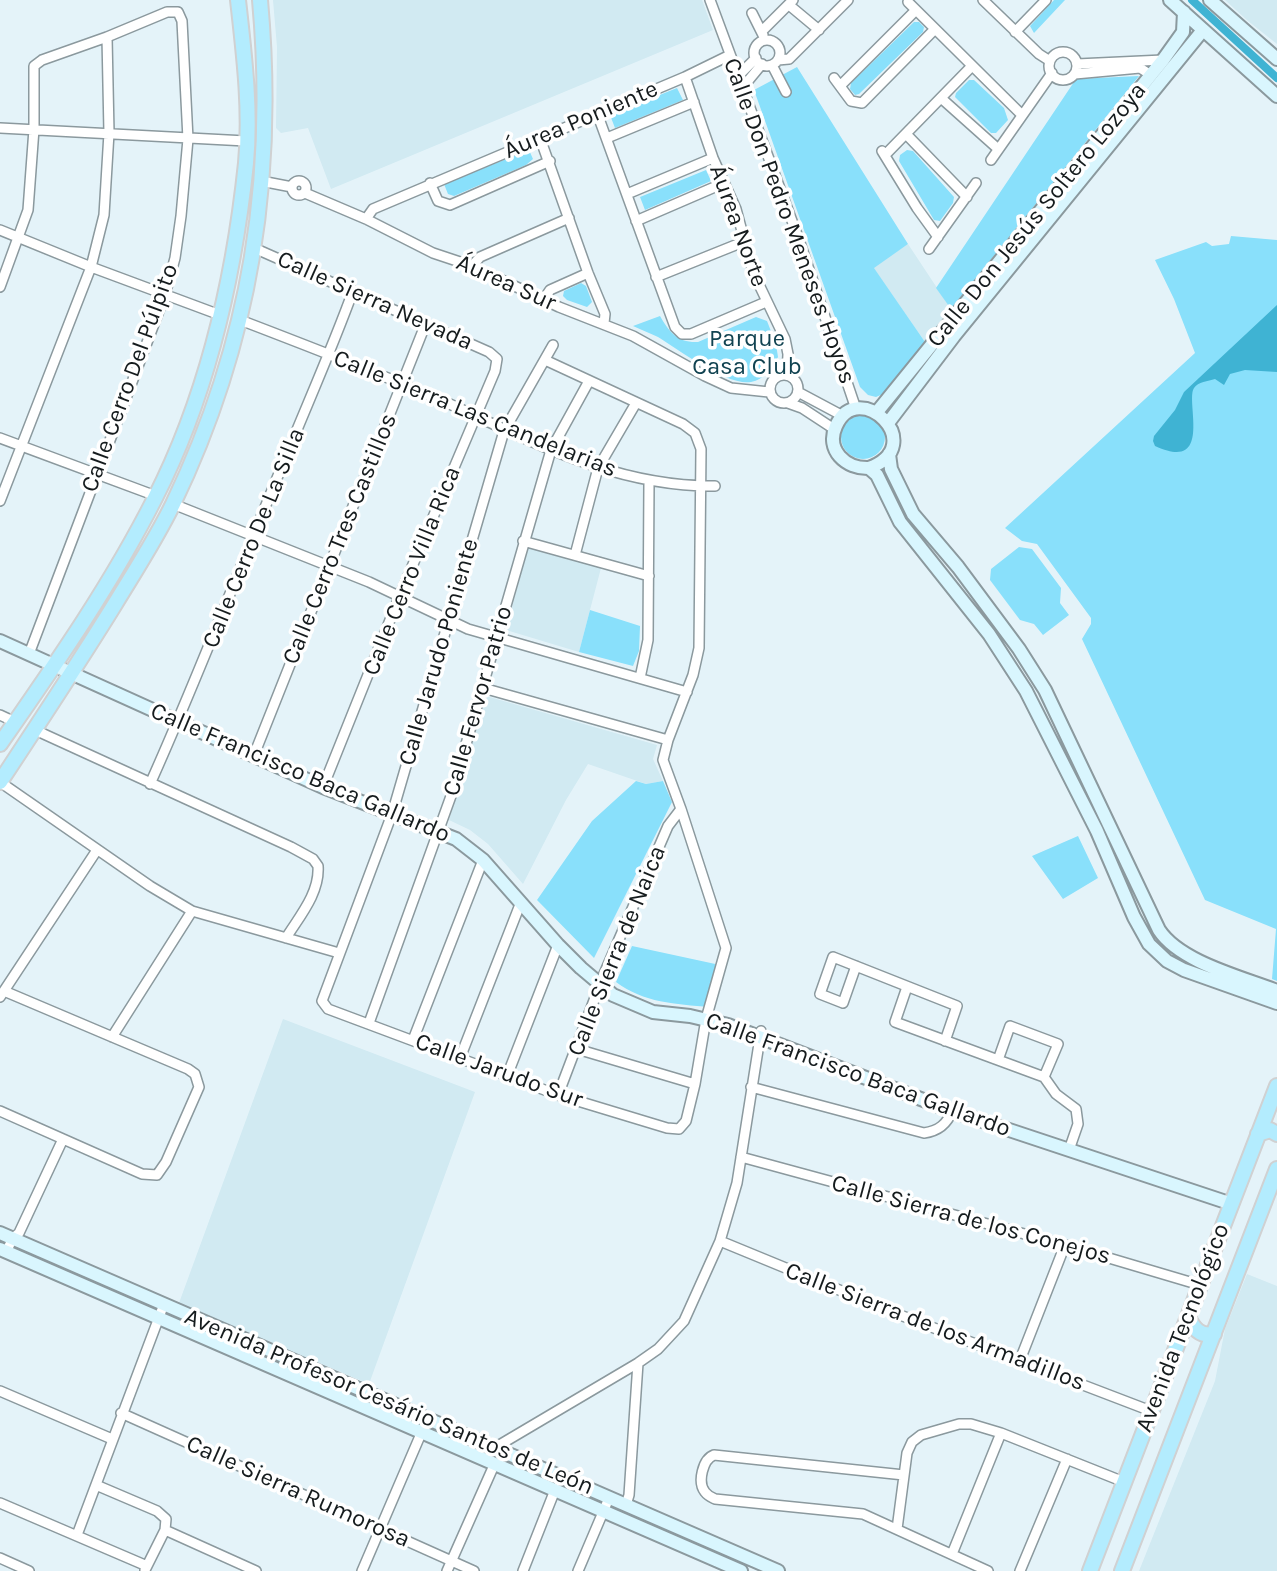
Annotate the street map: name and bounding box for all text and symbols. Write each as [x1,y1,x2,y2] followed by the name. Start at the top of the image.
[717,54,861,388] street label: Calle Don Pedro Meneses Hoyos
[500,75,662,165] street label: Áurea Poniente
[921,77,1153,353] street label: Calle Don Jesús Soltero Lozoya
[703,161,773,291] street label: Áurea Norte
[273,245,477,357] street label: Calle Sierra Nevada
[452,248,560,318] street label: Áurea Sur
[75,260,185,496] street label: Calle Cerro Del Púlpito
[692,325,802,381] park label: Parque Casa Club
[329,344,621,484] street label: Calle Sierra Las Candelarias
[276,409,404,669] street label: Calle Cerro Tres Castillos
[197,424,311,652] street label: Calle Cerro De La Silla
[357,462,467,680] street label: Calle Cerro Villa Rica
[393,535,485,769] street label: Calle Jarudo Poniente
[437,603,519,799] street label: Calle Fervor Patrio
[146,697,454,849] street label: Calle Francisco Baca Gallardo
[562,842,672,1060] street label: Calle Sierra de Naica
[702,1006,1014,1144] street label: Calle Francisco Baca Gallardo
[411,1027,587,1115] street label: Calle Jarudo Sur
[828,1169,1114,1271] street label: Calle Sierra de los Conejos
[1130,1220,1236,1436] street label: Avenida Tecnológico
[781,1256,1089,1398] street label: Calle Sierra de los Armadillos
[180,1302,598,1502] street label: Avenida Profesor Cesário Santos de León
[182,1430,414,1554] street label: Calle Sierra Rumorosa

